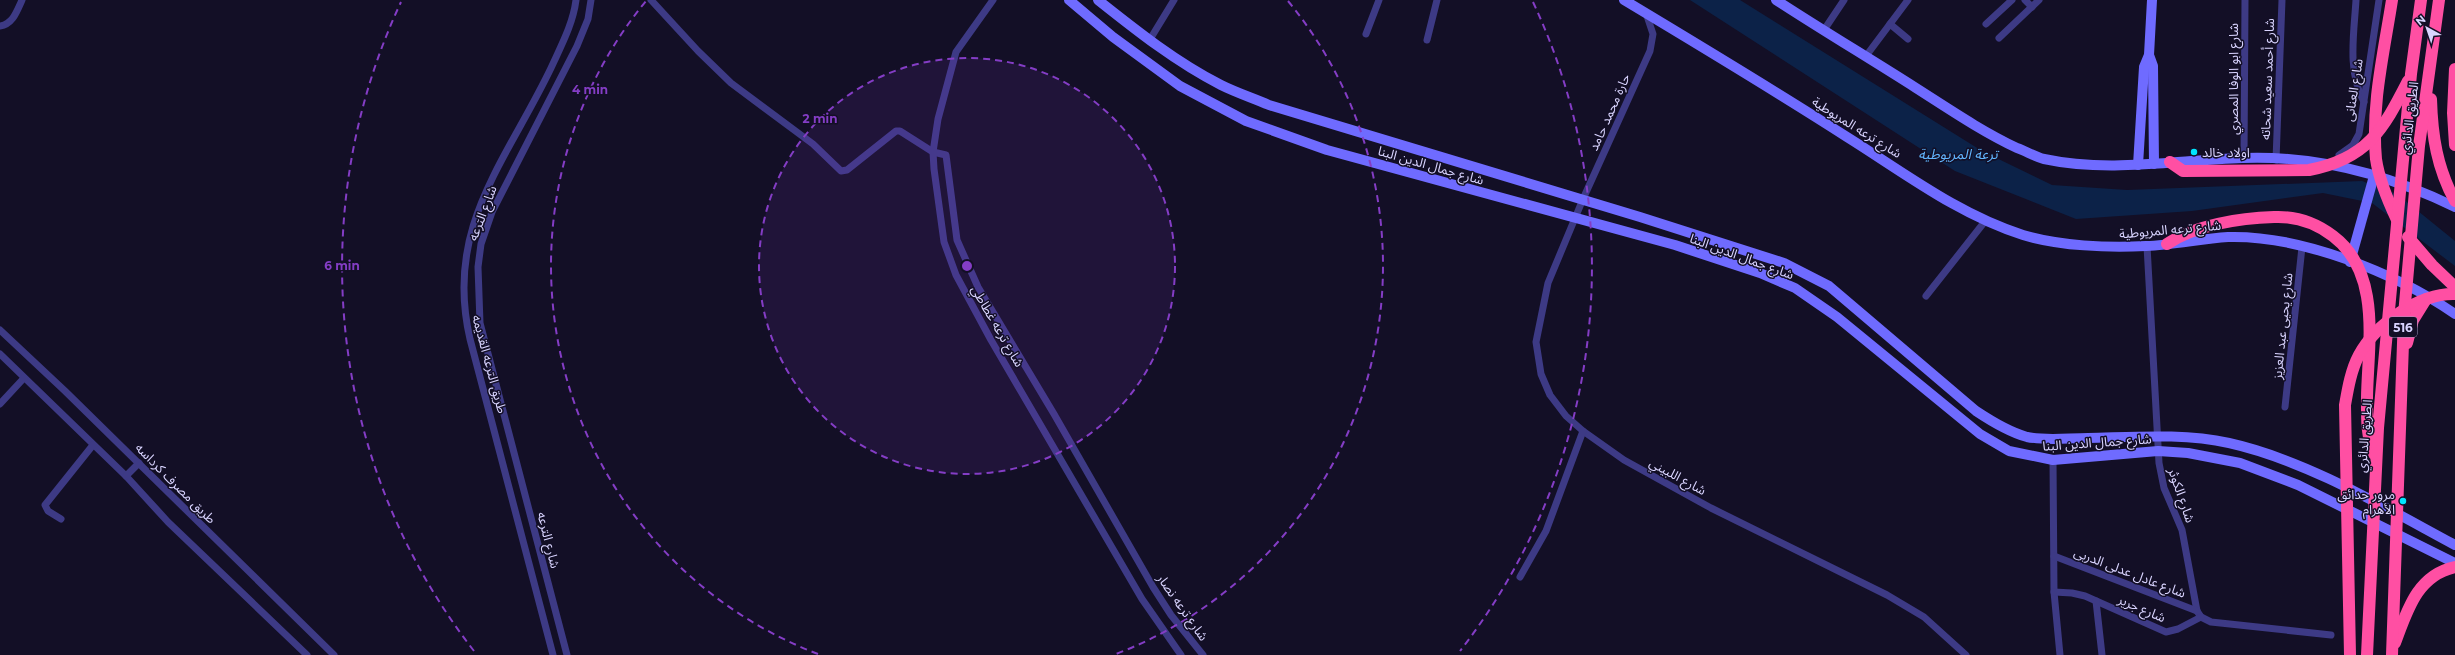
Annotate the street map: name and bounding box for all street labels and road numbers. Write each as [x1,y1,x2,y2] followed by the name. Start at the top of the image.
[2257,18,2280,140] street label: شارع أحمد سعيد شحاته
[2225,23,2244,135] street label: شارع ابو الوفا المصري
[2340,57,2369,123] street label: شارع العنانى
[1585,71,1633,153] street label: حارة محمد حامد
[2397,81,2424,156] street label: الطريق الدائري
[1808,93,1905,163] street label: شارع ترعه المريوطية
[1375,142,1486,191] street label: شارع جمال الدين البنا
[464,183,503,244] street label: شارع الترعه
[2118,217,2222,244] street label: شارع ترعه المريوطية
[1687,230,1796,285] street label: شارع جمال الدين البنا
[2268,272,2299,381] street label: شارع يحيى عبد العزيز
[966,282,1028,371] street label: شارع ترعه غطاطي
[468,313,511,415] street label: طريق الترعه القديمه
[2389,317,2417,337] road number: 516
[2353,399,2378,473] street label: الطريق الدائري
[2042,430,2152,457] street label: شارع جمال الدين البنا
[132,439,220,527] street label: طريق مصرف كرداسه
[1645,454,1709,501] street label: شارع اللبيني
[2162,465,2199,526] street label: شارع الكوثر
[531,510,564,571] street label: شارع الترعه
[2071,543,2188,603] street label: شارع عادل عدلى الدربى
[1151,570,1212,645] street label: شارع ترعه نصار
[2114,590,2168,628] street label: شارع جرير

